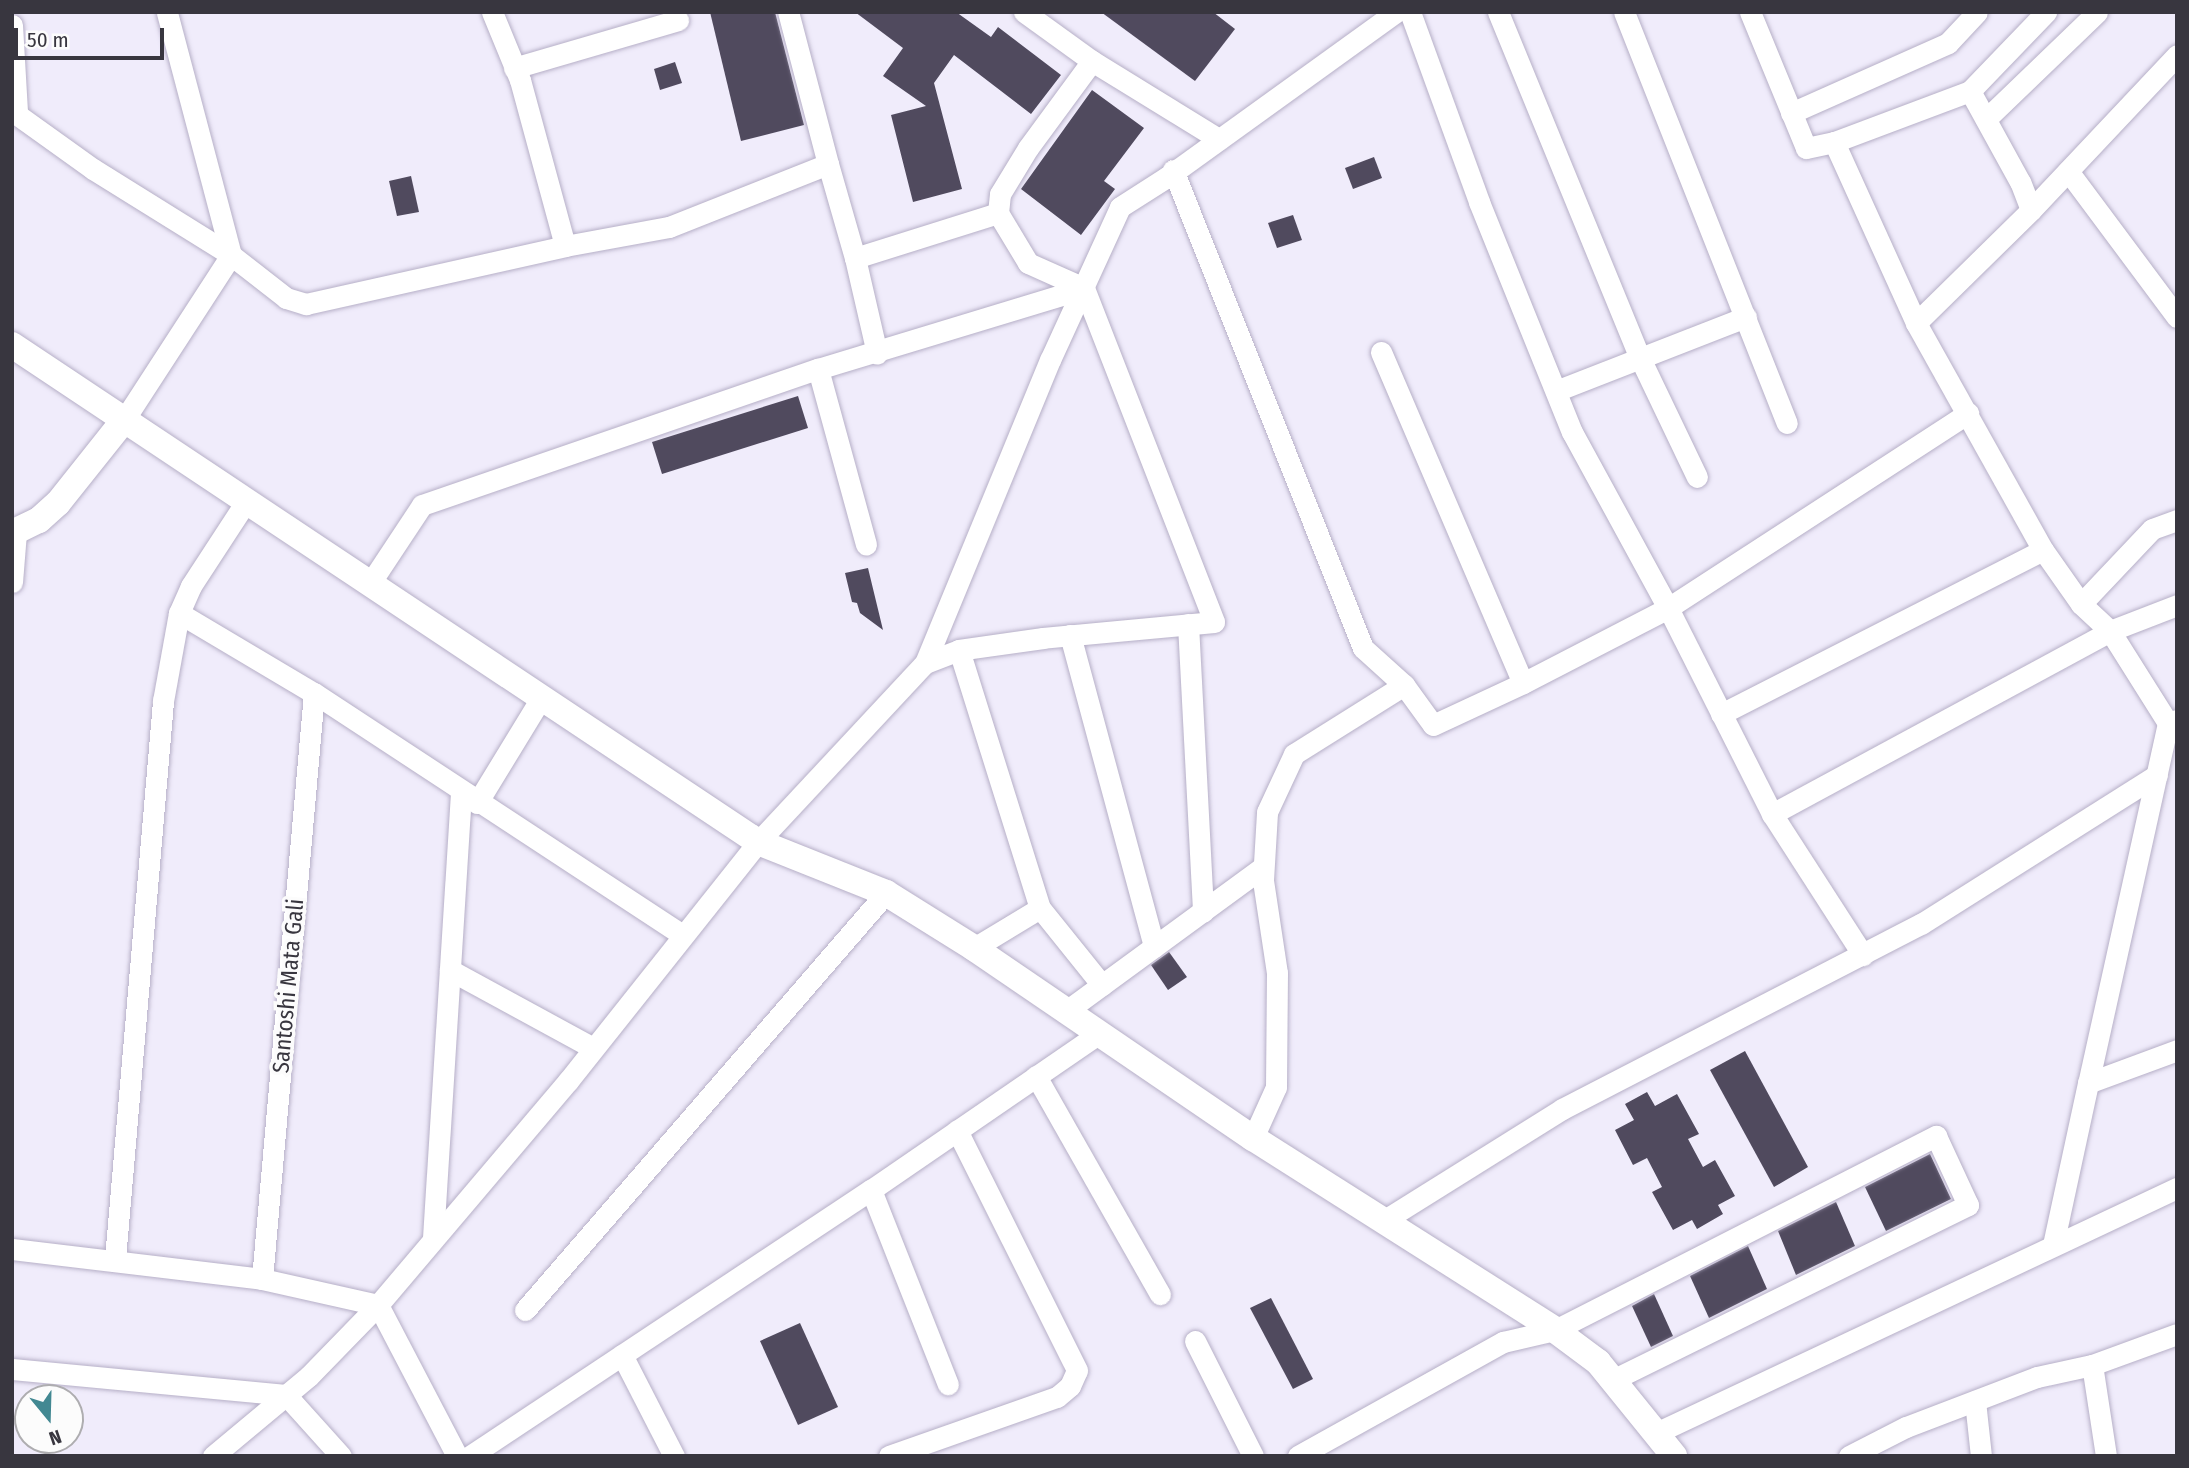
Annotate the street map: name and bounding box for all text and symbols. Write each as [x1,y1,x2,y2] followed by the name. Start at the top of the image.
[18,14,168,58] scale bar
[27,27,69,53] text: 50 m
[267,898,309,1074] street label: Santoshi Mata Gali
[14,1384,84,1454] north arrow
[46,1425,64,1450] text: N

